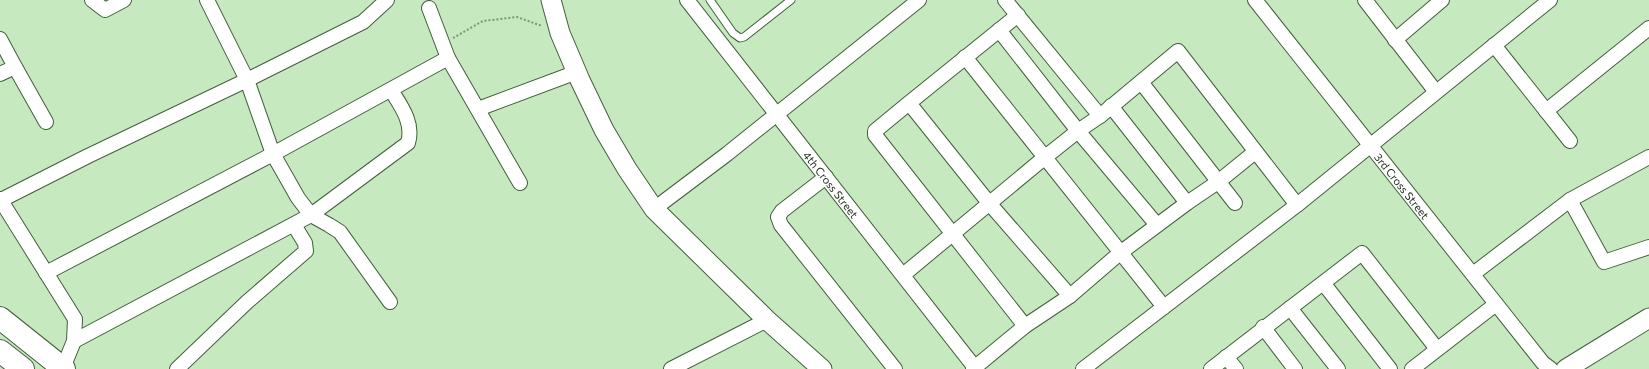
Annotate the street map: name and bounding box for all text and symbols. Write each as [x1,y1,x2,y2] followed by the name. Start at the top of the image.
[801,148,862,221] street label: 4th Cross Street
[1372,150,1433,222] street label: 3rd Cross Street

